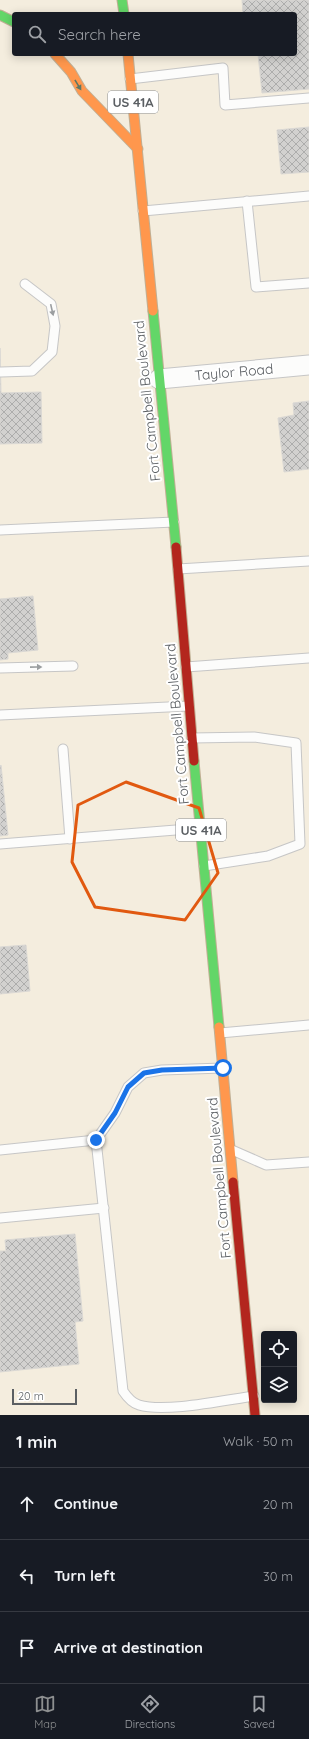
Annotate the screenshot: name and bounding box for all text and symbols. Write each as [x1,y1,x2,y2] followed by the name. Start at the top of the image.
[12,12,297,56] search box
[26,23,48,45] icon: search
[58,25,141,44] text: Search here
[75,79,82,91] one-way arrow
[108,91,158,113] road number: US 41A
[49,304,55,316] one-way arrow
[130,320,164,482] street label: Fort Campbell Boulevard
[194,360,274,384] street label: Taylor Road
[161,643,193,805] street label: Fort Campbell Boulevard
[30,664,42,671] one-way arrow
[176,819,226,841] road number: US 41A
[214,1059,232,1077] route start
[203,1097,235,1259] street label: Fort Campbell Boulevard
[87,1131,105,1149] route end
[261,1331,297,1403] map controls
[261,1331,297,1367] button: locate
[261,1367,297,1403] button: layers
[12,1387,77,1406] scale bar
[18,1389,44,1403] text: 20 m
[16,1431,57,1452] text: 1 min
[223,1433,293,1449] text: Walk · 50 m
[16,1493,38,1515] icon: ahead
[54,1494,118,1513] text: Continue
[263,1496,293,1512] text: 20 m
[16,1565,38,1587] icon: left
[54,1566,116,1585] text: Turn left
[263,1568,293,1584] text: 30 m
[16,1637,38,1659] icon: arrive
[54,1638,203,1657] text: Arrive at destination
[34,1693,57,1731] tab: Map
[125,1693,175,1731] tab: Directions
[243,1693,275,1731] tab: Saved

